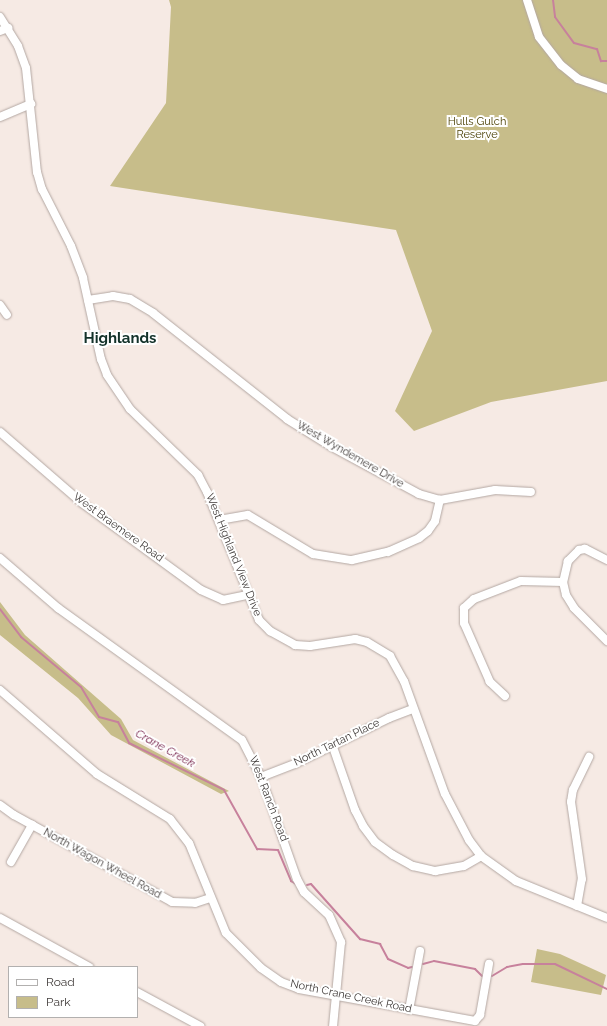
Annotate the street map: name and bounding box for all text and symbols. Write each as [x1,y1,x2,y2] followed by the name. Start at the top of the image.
[448,116,506,142] park label: Hulls Gulch Reserve
[83,330,157,348] district label: Highlands
[294,419,406,491] street label: West Wyndemere Drive
[70,491,166,565] street label: West Braemere Road
[202,491,264,619] street label: West Highland View Drive
[292,716,382,770] street label: North Tartan Place
[133,727,197,771] water label: Crane Creek
[246,755,290,843] street label: West Ranch Road
[40,826,164,902] street label: North Wagon Wheel Road
[8,966,138,1018] legend
[46,975,75,989] text: Road
[289,978,413,1016] street label: North Crane Creek Road
[46,995,71,1009] text: Park

